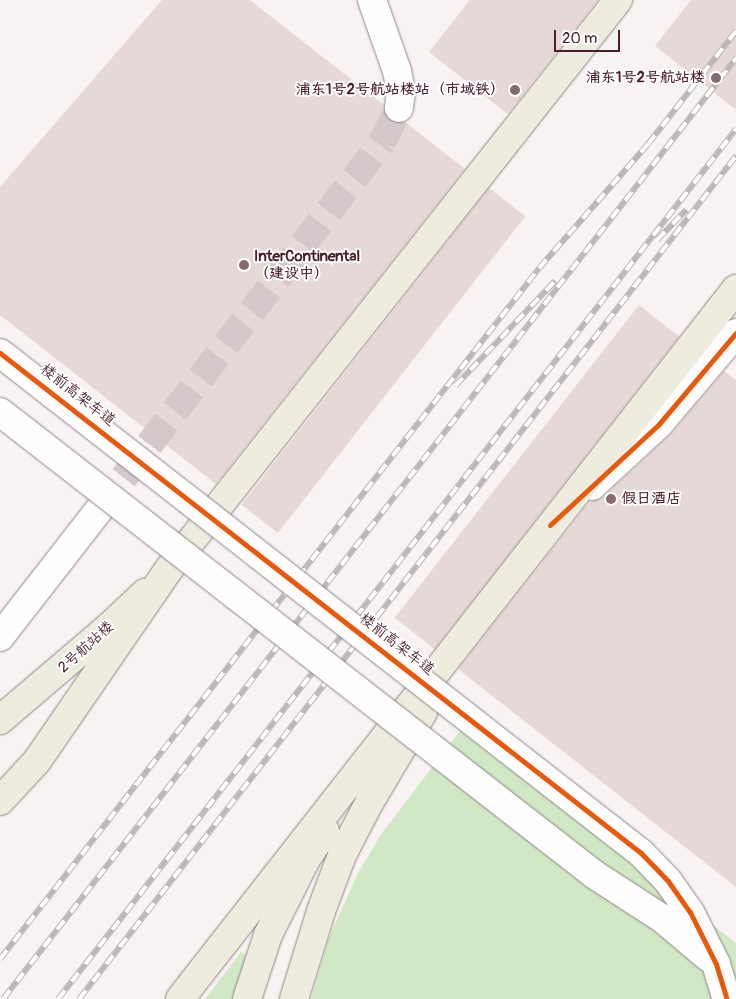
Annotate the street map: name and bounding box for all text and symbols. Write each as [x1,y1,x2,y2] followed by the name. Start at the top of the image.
[556,20,622,52] scale bar
[562,29,597,48] text: 20 m
[586,69,705,87] place label: 浦东1号2号航站楼
[709,71,723,85] marker: 浦东1号2号航站楼
[296,81,505,99] place label: 浦东1号2号航站楼站（市域铁）
[509,84,521,96] marker: 浦东1号2号航站楼站（市域铁）
[254,247,360,282] place label: InterContinental （建设中）
[238,259,250,271] marker: InterContinental （建设中）
[37,360,119,430] street label: 楼前高架车道
[621,490,681,508] place label: 假日酒店
[605,493,617,505] marker: 假日酒店
[356,609,438,679] street label: 楼前高架车道
[55,617,117,677] street label: 2号航站楼

